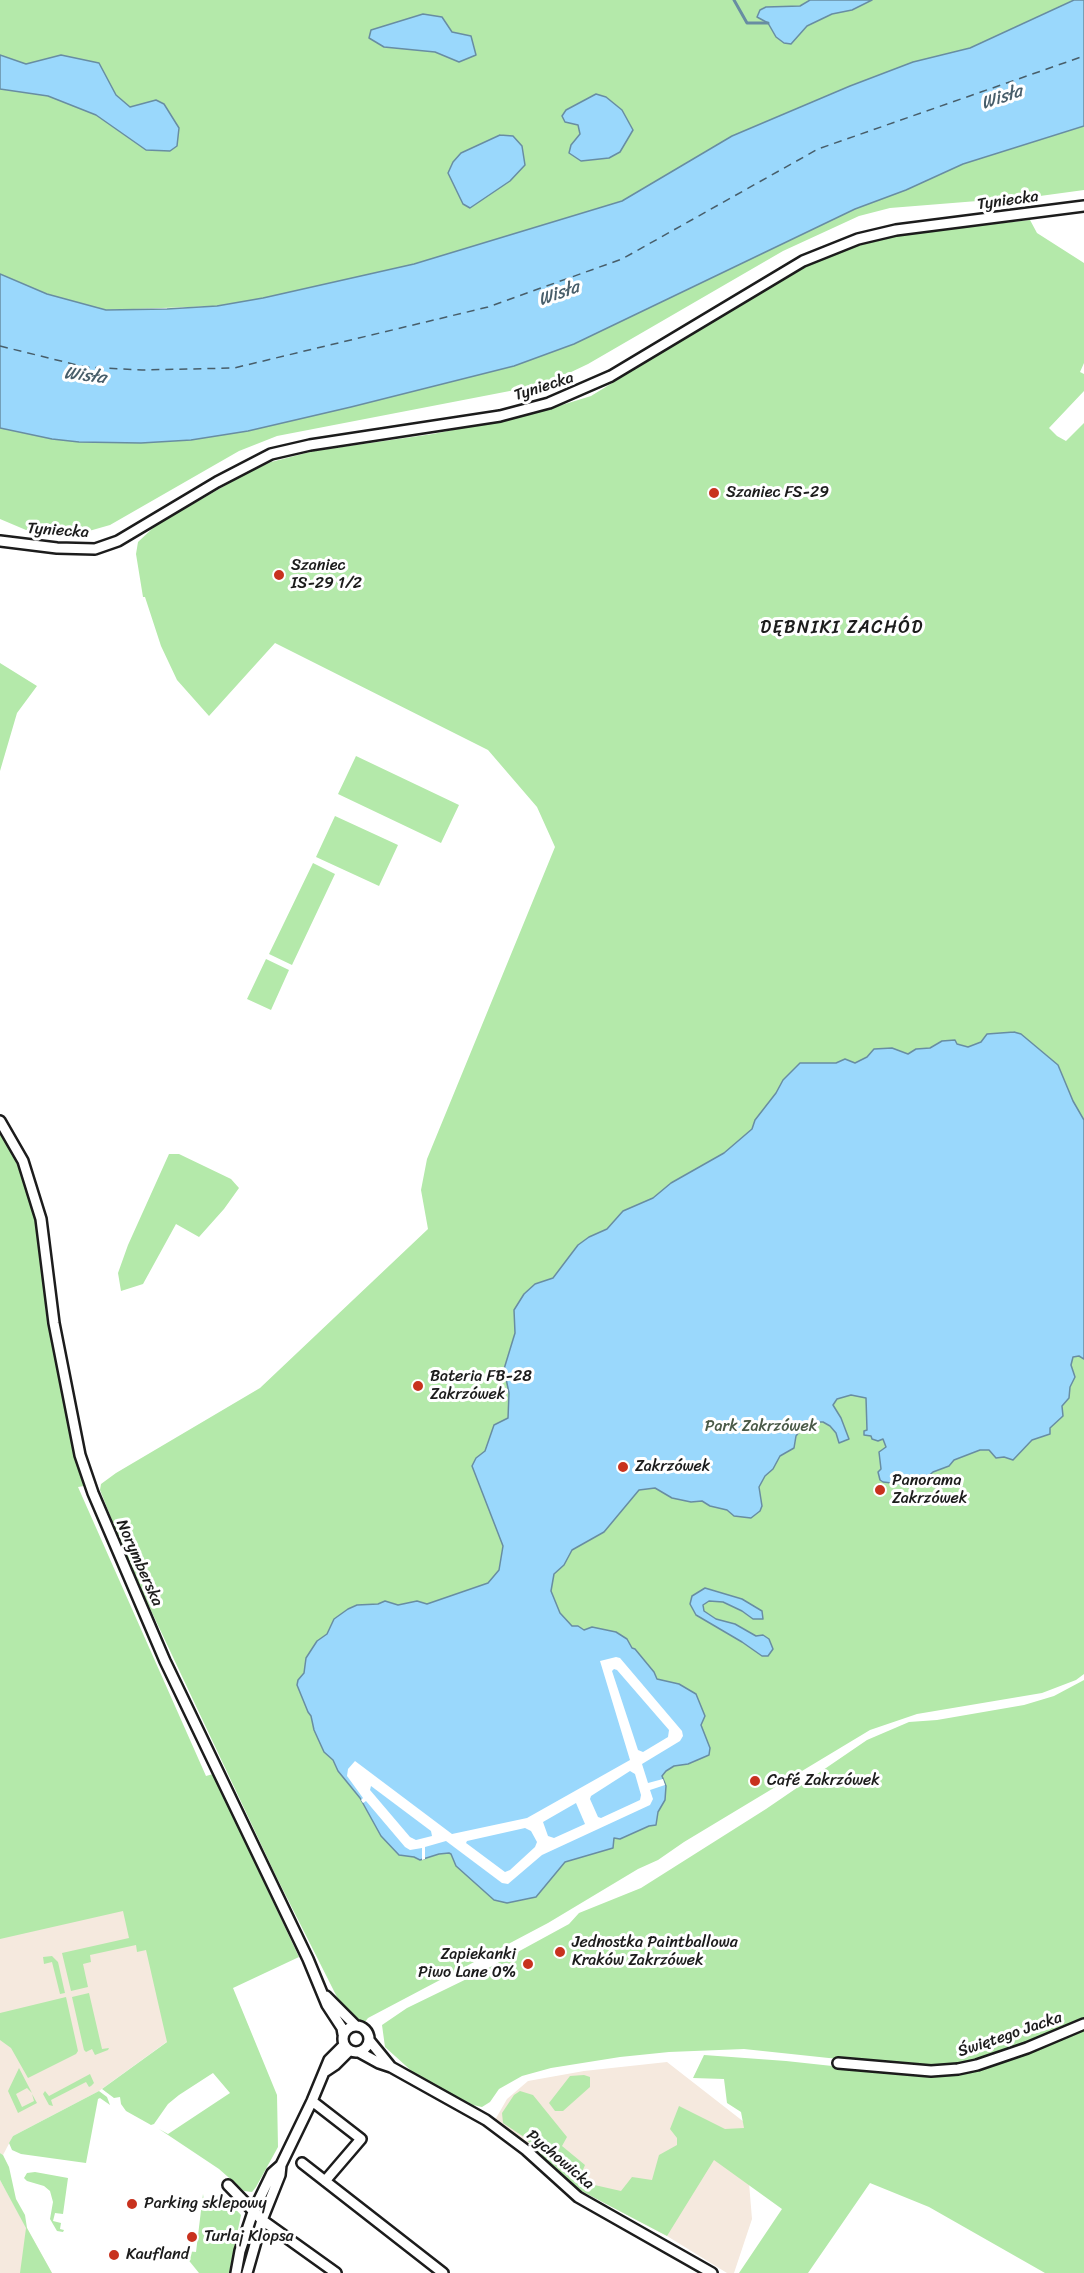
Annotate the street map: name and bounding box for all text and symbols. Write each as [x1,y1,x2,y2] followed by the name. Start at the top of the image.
[979,81,1025,115] water label: Wisła
[976,187,1040,215] street label: Tyniecka
[536,277,582,311] water label: Wisła
[63,363,107,389] water label: Wisła
[512,368,576,406] street label: Tyniecka
[726,483,829,503] place label: Szaniec FS-29
[707,486,721,500] marker: Szaniec FS-29
[27,519,89,543] street label: Tyniecka
[291,556,362,594] place label: Szaniec IS-29 1/2
[272,568,286,582] marker: Szaniec IS-29 1/2
[761,617,923,639] district label: DĘBNIKI ZACHÓD
[430,1367,532,1405] place label: Bateria FB-28 Zakrzówek
[411,1379,425,1393] marker: Bateria FB-28 Zakrzówek
[705,1417,817,1437] park label: Park Zakrzówek
[635,1457,710,1477] place label: Zakrzówek
[616,1460,630,1474] marker: Zakrzówek
[892,1471,967,1509] place label: Panorama Zakrzówek
[873,1483,887,1497] marker: Panorama Zakrzówek
[111,1517,167,1609] street label: Norymberska
[767,1771,880,1791] place label: Café Zakrzówek
[748,1774,762,1788] marker: Café Zakrzówek
[572,1933,738,1971] place label: Jednostka Paintballowa Kraków Zakrzówek
[418,1945,516,1983] place label: Zapiekanki Piwo Lane 0%
[553,1945,567,1959] marker: Jednostka Paintballowa Kraków Zakrzówek
[521,1957,535,1971] marker: Zapiekanki Piwo Lane 0%
[955,2008,1065,2062] street label: Świętego Jacka
[522,2126,598,2194] street label: Pychowicka
[144,2194,267,2214] place label: Parking sklepowy
[125,2197,139,2211] marker: Parking sklepowy
[204,2227,293,2247] place label: Turlaj Klopsa
[185,2230,199,2244] marker: Turlaj Klopsa
[126,2245,189,2265] place label: Kaufland
[107,2248,121,2262] marker: Kaufland

